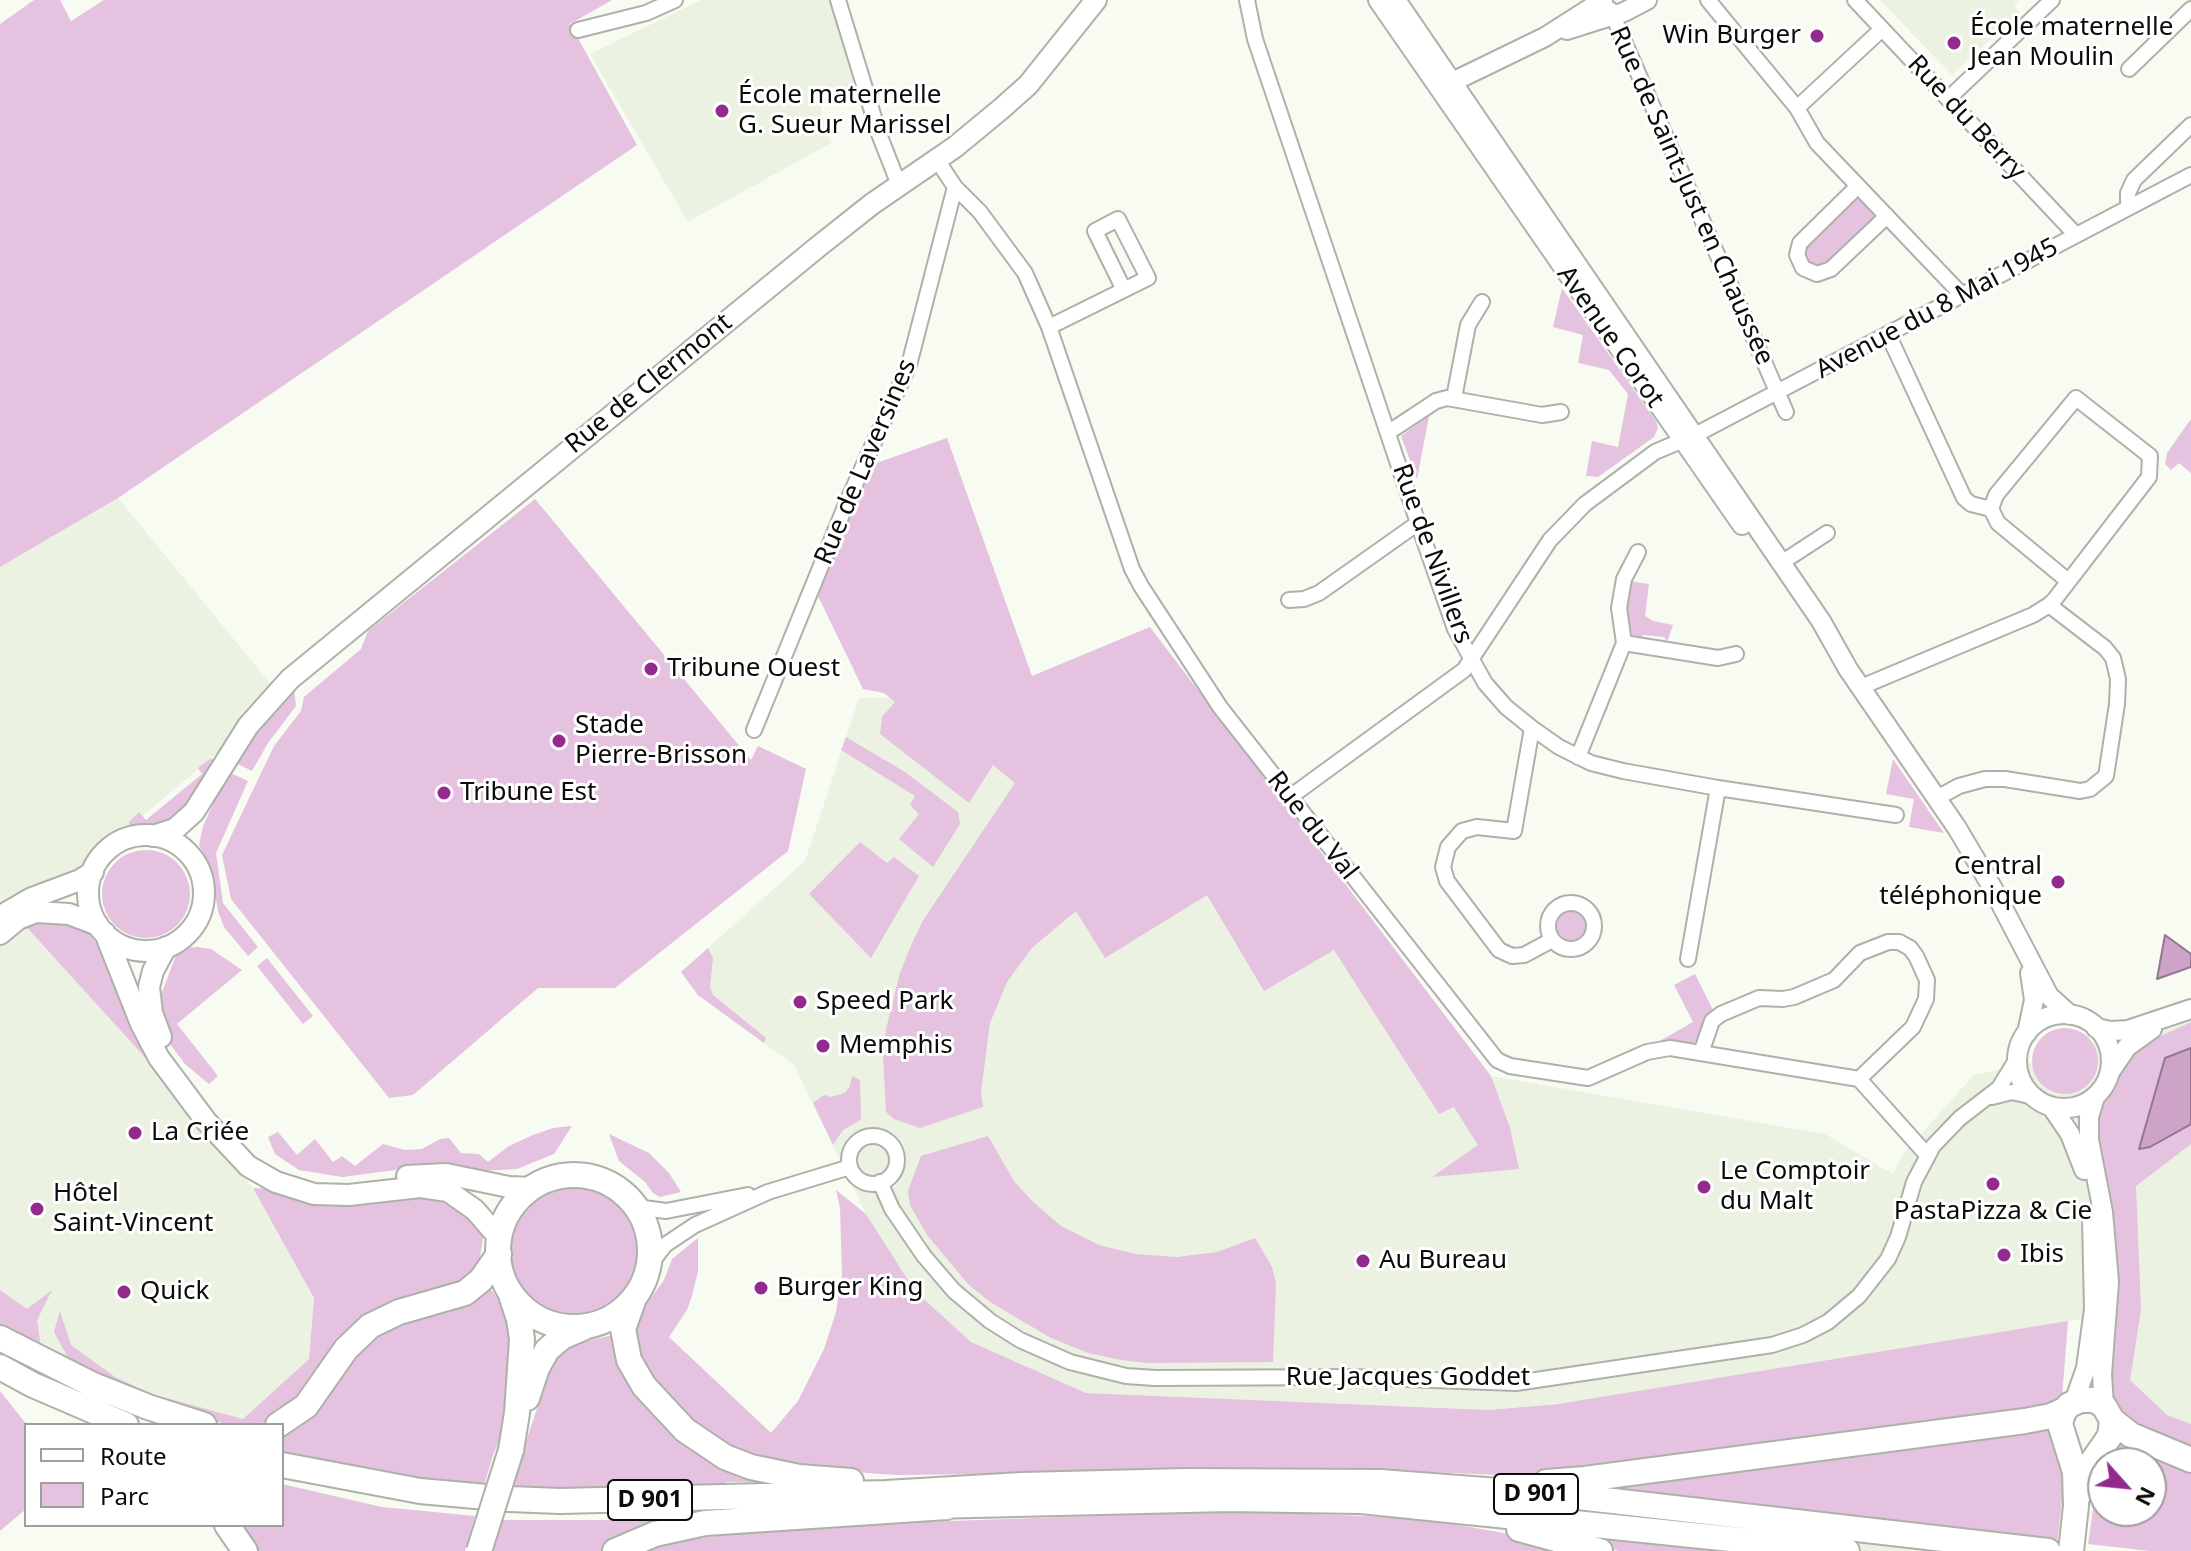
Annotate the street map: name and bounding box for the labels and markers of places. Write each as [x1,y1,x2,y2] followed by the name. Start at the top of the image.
[1970,12,2173,74] place label: École maternelle Jean Moulin
[1662,20,1801,52] place label: Win Burger
[1808,27,1826,45] marker: Win Burger
[1945,34,1963,52] marker: École maternelle Jean Moulin
[738,80,951,142] place label: École maternelle G. Sueur Marissel
[713,102,731,120] marker: École maternelle G. Sueur Marissel
[667,653,840,685] place label: Tribune Ouest
[642,660,660,678] marker: Tribune Ouest
[575,710,747,772] place label: Stade Pierre-Brisson
[550,732,568,750] marker: Stade Pierre-Brisson
[460,777,596,809] place label: Tribune Est
[435,784,453,802] marker: Tribune Est
[1879,851,2042,912] place label: Central téléphonique
[2049,873,2067,891] marker: Central téléphonique
[816,986,953,1018] place label: Speed Park
[791,993,809,1011] marker: Speed Park
[839,1030,953,1062] place label: Memphis
[814,1037,832,1055] marker: Memphis
[151,1117,249,1149] place label: La Criée
[126,1124,144,1142] marker: La Criée
[1720,1156,1870,1218] place label: Le Comptoir du Malt
[1984,1175,2002,1193] marker: PastaPizza & Cie
[53,1178,213,1240] place label: Hôtel Saint-Vincent
[1695,1178,1713,1196] marker: Le Comptoir du Malt
[1894,1196,2092,1228] place label: PastaPizza & Cie
[28,1200,46,1218] marker: Hôtel Saint-Vincent
[2020,1239,2064,1271] place label: Ibis
[1379,1245,1507,1277] place label: Au Bureau
[1995,1246,2013,1264] marker: Ibis
[1354,1252,1372,1270] marker: Au Bureau
[777,1272,923,1304] place label: Burger King
[140,1276,209,1308] place label: Quick
[752,1279,770,1297] marker: Burger King
[115,1283,133,1301] marker: Quick

